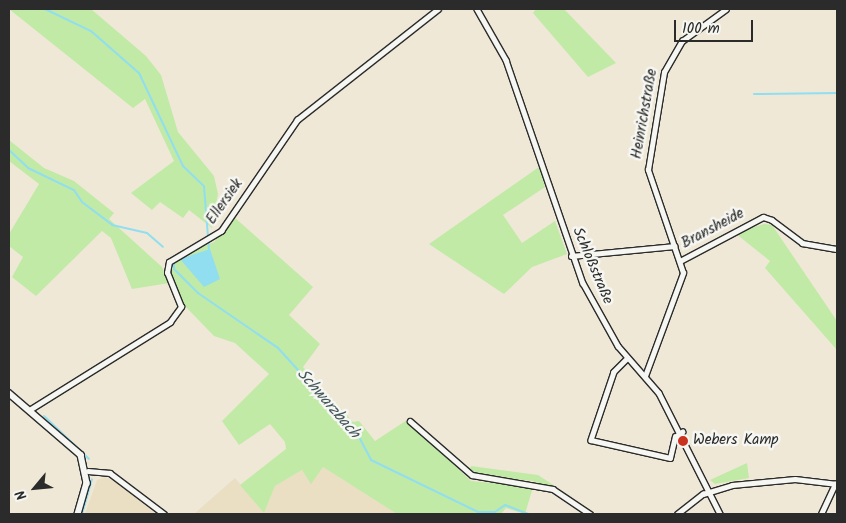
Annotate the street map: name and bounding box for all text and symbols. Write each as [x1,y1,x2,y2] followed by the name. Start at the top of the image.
[676,10,755,42] scale bar
[682,17,720,41] text: 100 m
[628,67,662,161] street label: Heinrichstraße
[203,176,247,228] street label: Ellersiek
[679,205,747,253] street label: Bransheide
[568,225,616,307] street label: Schloßstraße
[292,365,364,443] water label: Schwarzbach
[693,432,778,450] place label: Webers Kamp
[677,435,689,447] marker: Webers Kamp
[10,463,60,513] north arrow
[10,486,34,504] text: N

